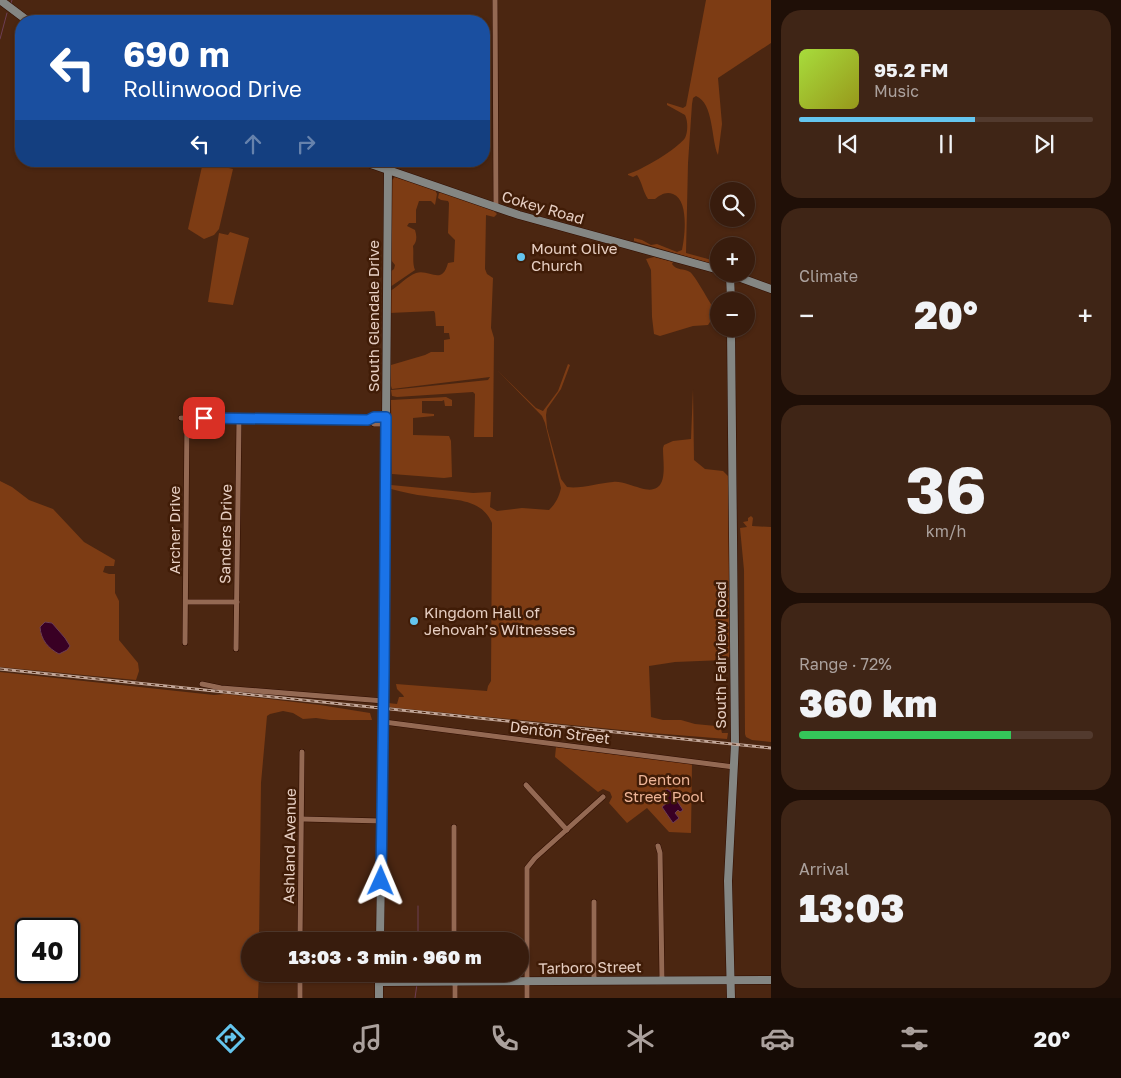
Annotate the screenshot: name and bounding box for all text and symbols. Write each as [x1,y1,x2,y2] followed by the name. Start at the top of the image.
[123,33,230,75] text: 690 m
[40,35,105,100] icon: left
[874,58,948,81] text: 95.2 FM
[123,75,302,102] text: Rollinwood Drive
[874,81,919,101] text: Music
[186,130,214,158] icon: left
[239,130,267,158] icon: ahead
[292,130,320,158] icon: right
[834,130,862,158] icon: previous
[932,130,960,158] icon: pause
[1030,130,1058,158] icon: next
[710,182,755,337] map controls
[710,182,755,227] button: search
[500,187,586,227] street label: Cokey Road
[710,237,755,282] button: +
[531,239,618,274] place label: Mount Olive Church
[364,240,382,392] street label: South Glendale Drive
[515,251,527,263] marker: Mount Olive Church
[799,266,858,286] text: Climate
[710,292,755,337] button: −
[914,292,978,337] text: 20°
[799,299,814,332] text: −
[1078,299,1093,332] text: +
[183,397,225,439] pin
[190,404,218,432] icon: arrive
[906,449,986,527] text: 36
[215,484,235,584] street label: Sanders Drive
[165,485,183,574] street label: Archer Drive
[926,521,966,541] text: km/h
[711,581,729,729] street label: South Fairview Road
[424,603,576,638] place label: Kingdom Hall of Jehovah’s Witnesses
[408,615,420,627] marker: Kingdom Hall of Jehovah’s Witnesses
[799,654,892,674] text: Range · 72%
[799,680,937,725] text: 360 km
[509,717,611,747] street label: Denton Street
[624,770,705,805] park label: Denton Street Pool
[279,788,299,904] street label: Ashland Avenue
[354,854,406,906] position arrow
[799,859,849,879] text: Arrival
[799,885,905,930] text: 13:03
[15,918,80,983] speed limit sign: 40
[288,945,482,968] text: 13:03 · 3 min · 960 m
[538,957,642,977] street label: Tarboro Street
[213,1021,248,1056] icon: directions
[350,1021,385,1056] icon: music
[487,1021,522,1056] icon: phone
[623,1021,658,1056] icon: climate
[760,1021,795,1056] icon: car
[897,1021,932,1056] icon: filters
[51,1025,111,1052] text: 13:00
[1034,1025,1070,1052] text: 20°

